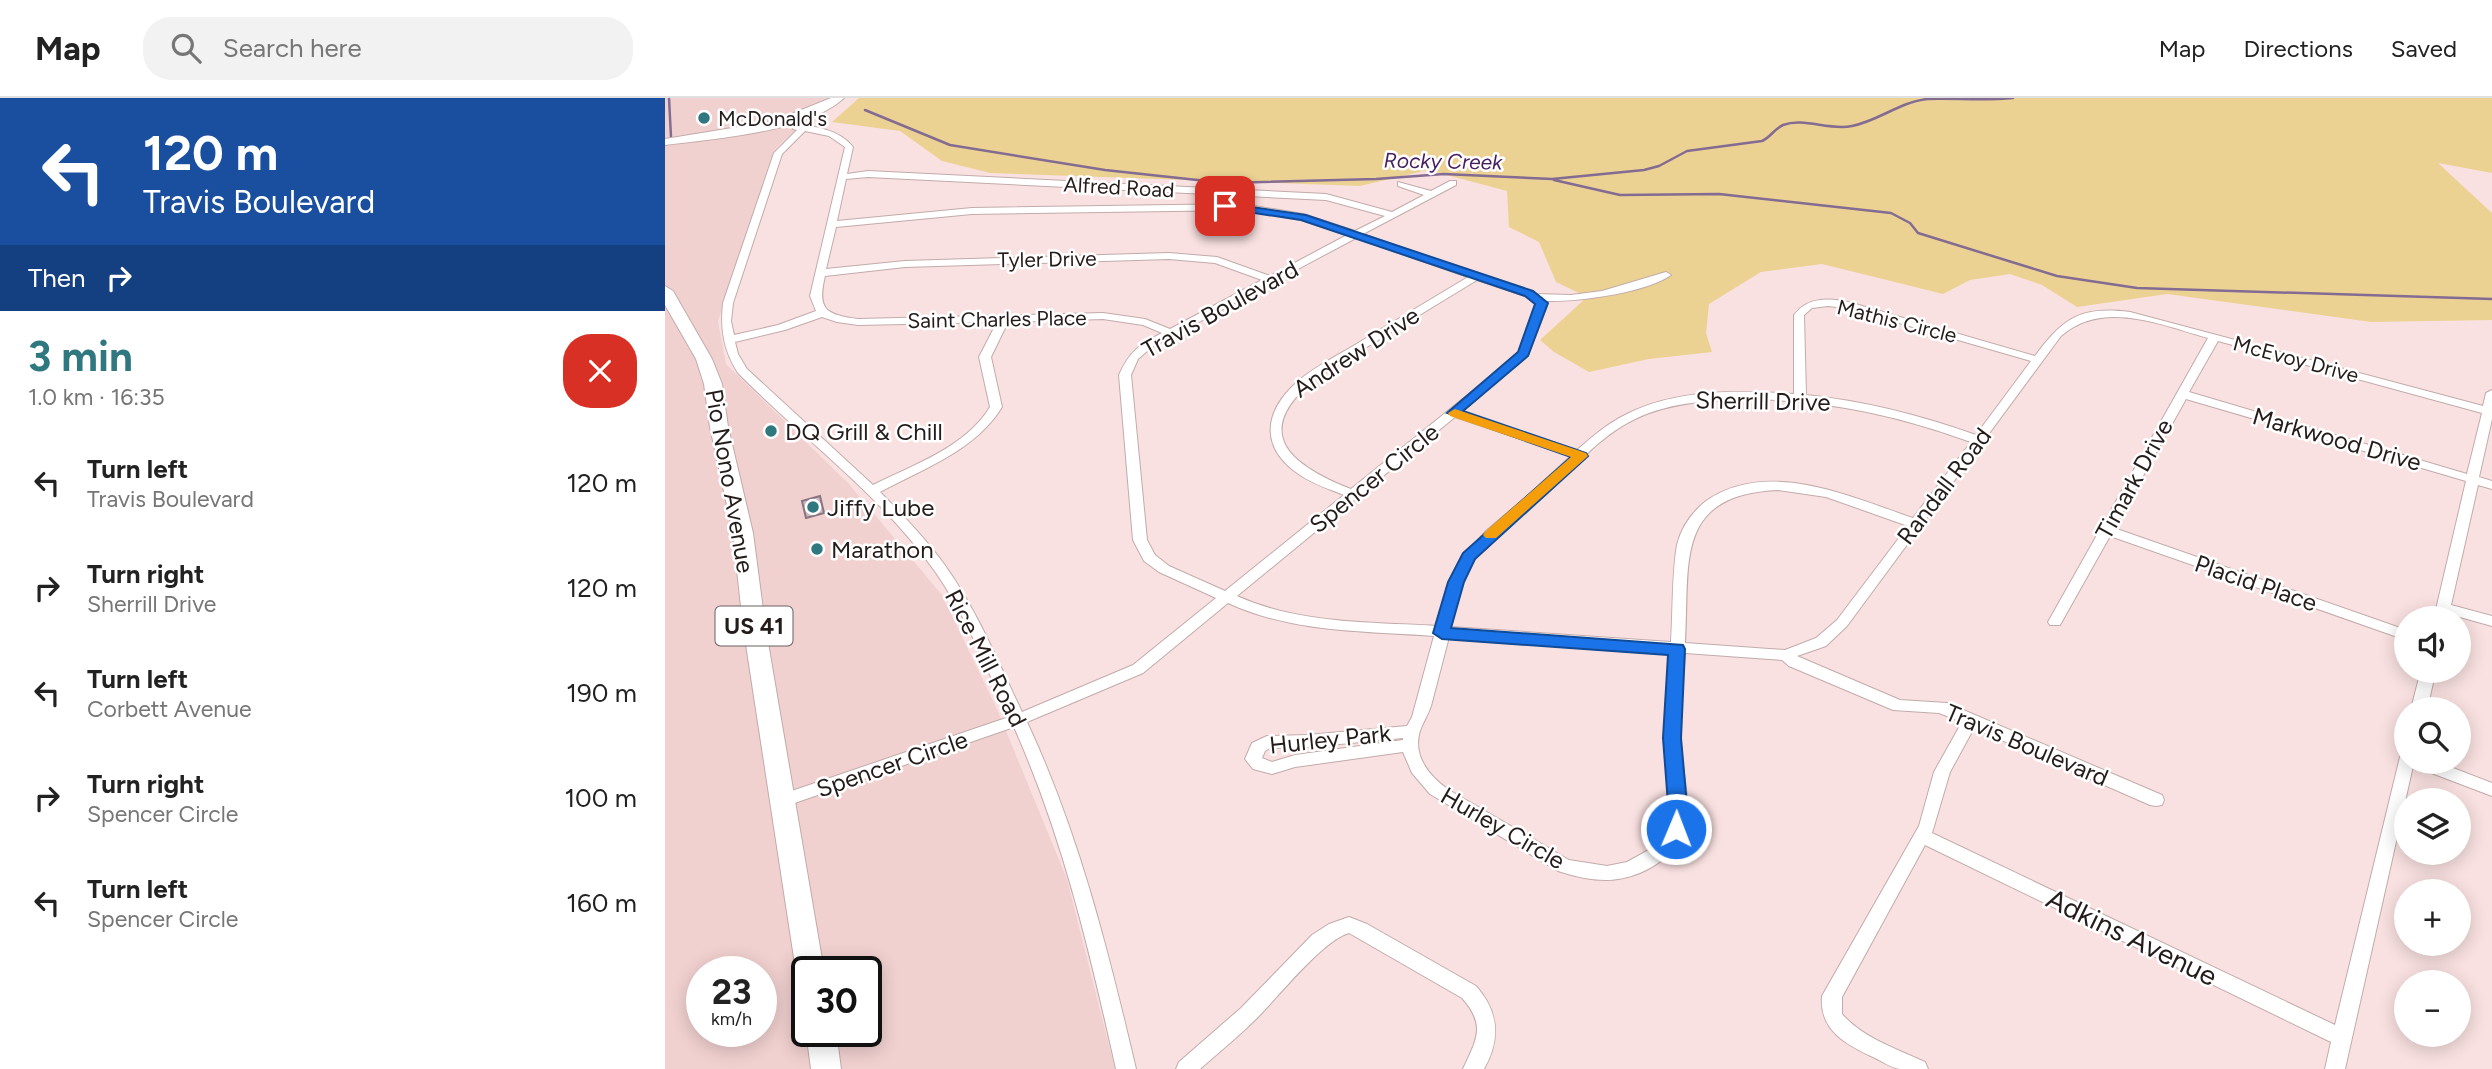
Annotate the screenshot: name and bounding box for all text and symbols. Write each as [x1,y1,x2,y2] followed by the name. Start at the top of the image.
[143,17,633,80] search box
[35,29,101,68] text: Map
[167,29,205,67] icon: search
[223,32,362,64] text: Search here
[2159,34,2205,63] text: Map
[2243,34,2353,63] text: Directions
[2391,34,2457,63] text: Saved
[718,106,827,131] place label: McDonald's
[696,110,712,126] marker: McDonald's
[143,123,278,182] text: 120 m
[28,126,119,217] icon: left
[1383,147,1503,175] water label: Rocky Creek
[1063,172,1175,202] street label: Alfred Road
[1195,176,1255,236] pin
[143,183,375,221] text: Travis Boulevard
[1206,187,1244,225] icon: arrive
[997,246,1097,272] street label: Tyler Drive
[1137,254,1303,364] street label: Travis Boulevard
[100,259,138,297] icon: right
[28,262,86,294] text: Then
[1835,294,1959,348] street label: Mathis Circle
[1287,300,1425,404] street label: Andrew Drive
[907,305,1087,333] street label: Saint Charles Place
[2230,330,2362,388] street label: McEvoy Drive
[28,331,133,382] text: 3 min
[563,334,637,408] button: close
[28,383,165,411] text: 1.0 km · 16:35
[1695,385,1831,417] street label: Sherrill Drive
[700,387,760,575] street label: Pio Nono Avenue
[2249,401,2425,477] street label: Markwood Drive
[2089,414,2179,544] street label: Timark Drive
[785,417,943,446] place label: DQ Grill & Chill
[1304,417,1444,539] street label: Spencer Circle
[1891,422,1997,550] street label: Randall Road
[763,423,779,439] marker: DQ Grill & Chill
[87,453,188,485] text: Turn left
[28,464,66,502] icon: left
[567,467,637,499] text: 120 m
[87,485,254,513] text: Travis Boulevard
[827,493,934,522] place label: Jiffy Lube
[805,499,821,515] marker: Jiffy Lube
[831,535,934,564] place label: Marathon
[809,541,825,557] marker: Marathon
[2191,549,2321,617] street label: Placid Place
[87,558,204,590] text: Turn right
[28,569,66,607] icon: right
[567,572,637,604] text: 120 m
[939,584,1033,732] street label: Rice Mill Road
[87,590,216,618] text: Sherrill Drive
[715,606,793,646] road number: US 41
[2394,606,2471,1047] map controls
[2394,606,2471,683] button: sound
[87,663,188,695] text: Turn left
[28,674,66,712] icon: left
[566,677,637,709] text: 190 m
[87,695,252,723] text: Corbett Avenue
[2394,697,2471,774] button: search
[1941,698,2113,792] street label: Travis Boulevard
[1268,718,1392,760] street label: Hurley Park
[813,725,971,803] street label: Spencer Circle
[87,768,204,800] text: Turn right
[28,779,66,817] icon: right
[1436,781,1570,875] street label: Hurley Circle
[564,782,637,814] text: 100 m
[2394,788,2471,865] button: layers
[1639,792,1713,866] position arrow
[87,800,238,828] text: Spencer Circle
[87,873,188,905] text: Turn left
[2394,879,2471,956] button: +
[2041,881,2223,993] street label: Adkins Avenue
[28,884,66,922] icon: left
[566,887,637,919] text: 160 m
[87,905,238,933] text: Spencer Circle
[791,956,882,1047] speed limit sign: 30
[2394,970,2471,1047] button: −
[712,971,751,1013] text: 23
[711,1008,752,1030] text: km/h

